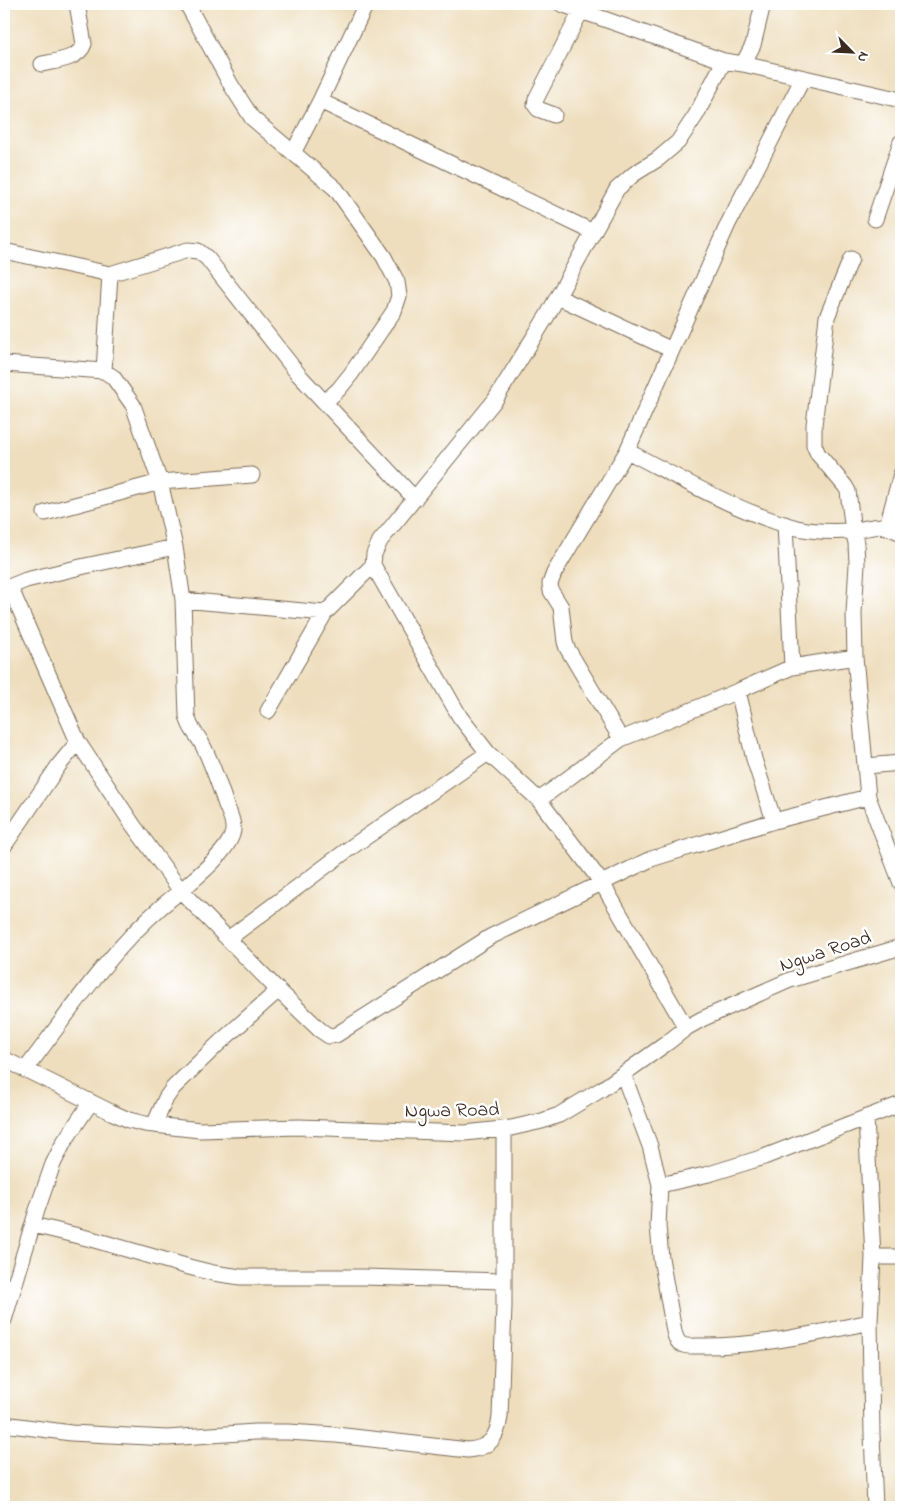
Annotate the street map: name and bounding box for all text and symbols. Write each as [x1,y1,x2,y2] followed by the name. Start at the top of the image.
[828,28,878,78] north arrow
[851,48,874,65] text: N
[776,924,876,982] street label: Ngwa Road
[404,1096,500,1128] street label: Ngwa Road

